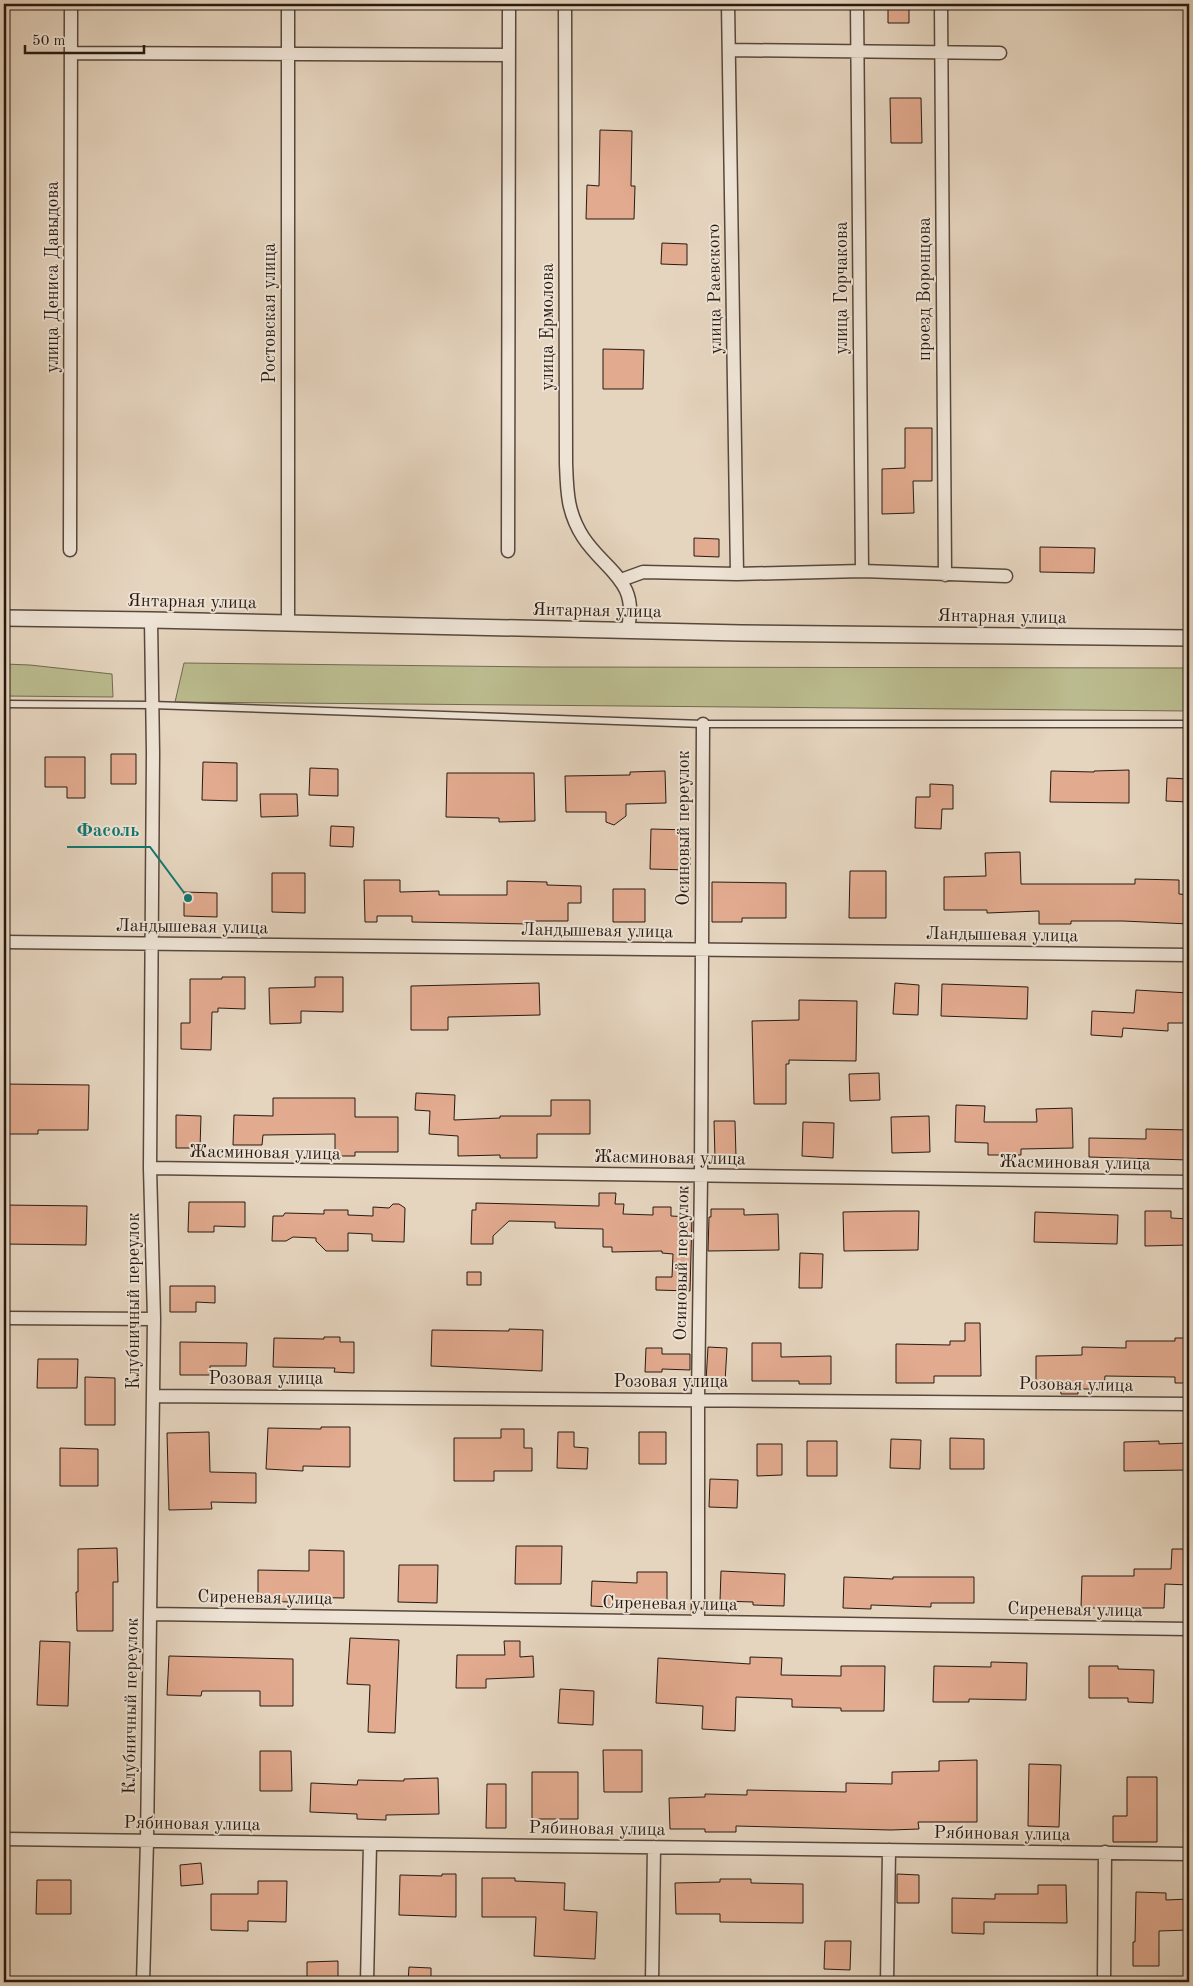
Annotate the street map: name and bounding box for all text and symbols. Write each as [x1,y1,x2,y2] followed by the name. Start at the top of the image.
[25,22,144,54] scale bar
[32,34,66,49] text: 50 m
[44,181,62,373] street label: улица Дениса Давыдова
[916,217,934,361] street label: проезд Воронцова
[833,221,851,355] street label: улица Горчакова
[705,223,725,355] street label: улица Раевского
[261,243,279,383] street label: Ростовская улица
[539,263,557,391] street label: улица Ермолова
[127,592,257,612] street label: Янтарная улица
[532,601,662,621] street label: Янтарная улица
[937,607,1067,627] street label: Янтарная улица
[675,750,693,906] street label: Осиновый переулок
[67,813,150,847] callout: Фасоль
[77,822,139,841] text: Фасоль
[116,917,268,937] street label: Ландышевая улица
[521,921,673,941] street label: Ландышевая улица
[926,925,1078,945] street label: Ландышевая улица
[189,1143,341,1163] street label: Жасминовая улица
[594,1148,746,1168] street label: Жасминовая улица
[999,1153,1151,1173] street label: Жасминовая улица
[672,1185,692,1341] street label: Осиновый переулок
[125,1213,143,1389] street label: Клубничный переулок
[209,1370,324,1388] street label: Розовая улица
[614,1373,729,1391] street label: Розовая улица
[1018,1375,1134,1395] street label: Розовая улица
[197,1588,333,1608] street label: Сиреневая улица
[602,1594,738,1614] street label: Сиреневая улица
[1007,1600,1143,1620] street label: Сиреневая улица
[120,1617,142,1795] street label: Клубничный переулок
[123,1814,261,1834] street label: Рябиновая улица
[528,1819,666,1839] street label: Рябиновая улица
[933,1824,1071,1844] street label: Рябиновая улица

